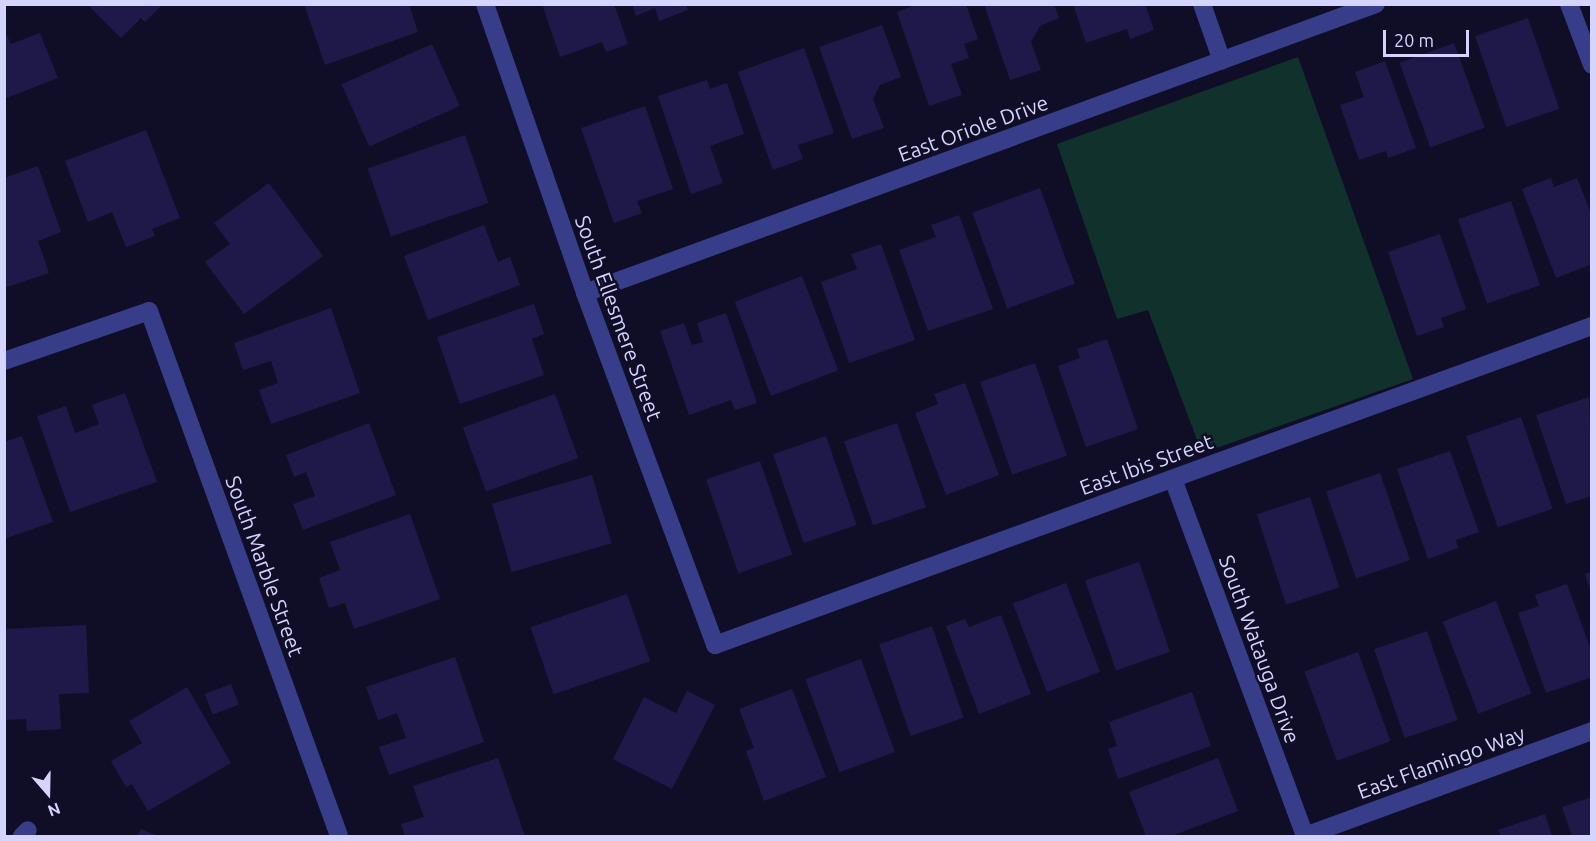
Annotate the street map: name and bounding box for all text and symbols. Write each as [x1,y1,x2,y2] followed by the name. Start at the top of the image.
[1386,18,1472,56] scale bar
[1394,30,1434,50] text: 20 m
[894,89,1052,167] street label: East Oriole Drive
[570,212,668,424] street label: South Ellesmere Street
[1076,428,1216,500] street label: East Ibis Street
[221,472,309,660] street label: South Marble Street
[1214,551,1306,747] street label: South Watauga Drive
[1354,720,1528,804] street label: East Flamingo Way
[18,763,78,823] north arrow
[45,799,63,820] text: N

